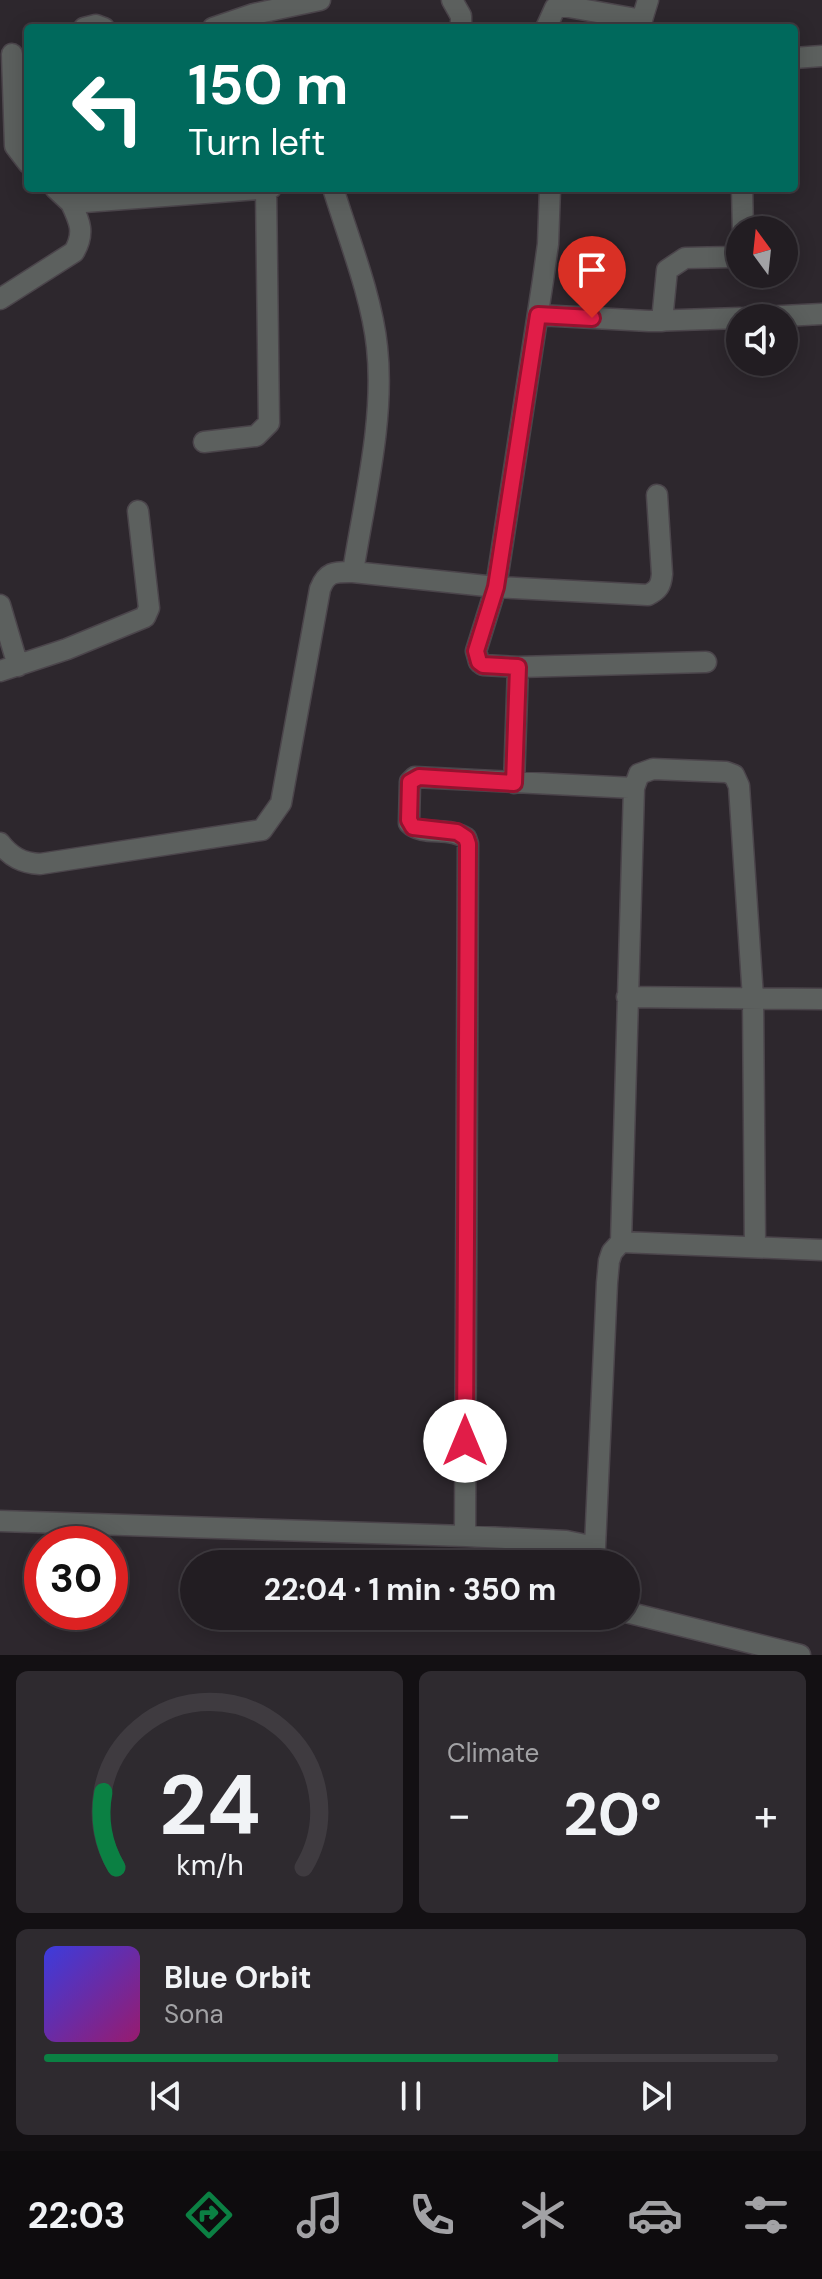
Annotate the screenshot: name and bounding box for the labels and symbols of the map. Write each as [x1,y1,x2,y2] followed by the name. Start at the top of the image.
[726,216,798,288] north arrow
[558,236,626,318] pin
[423,1399,507,1483] position arrow
[24,1526,128,1630] speed limit sign: 30

